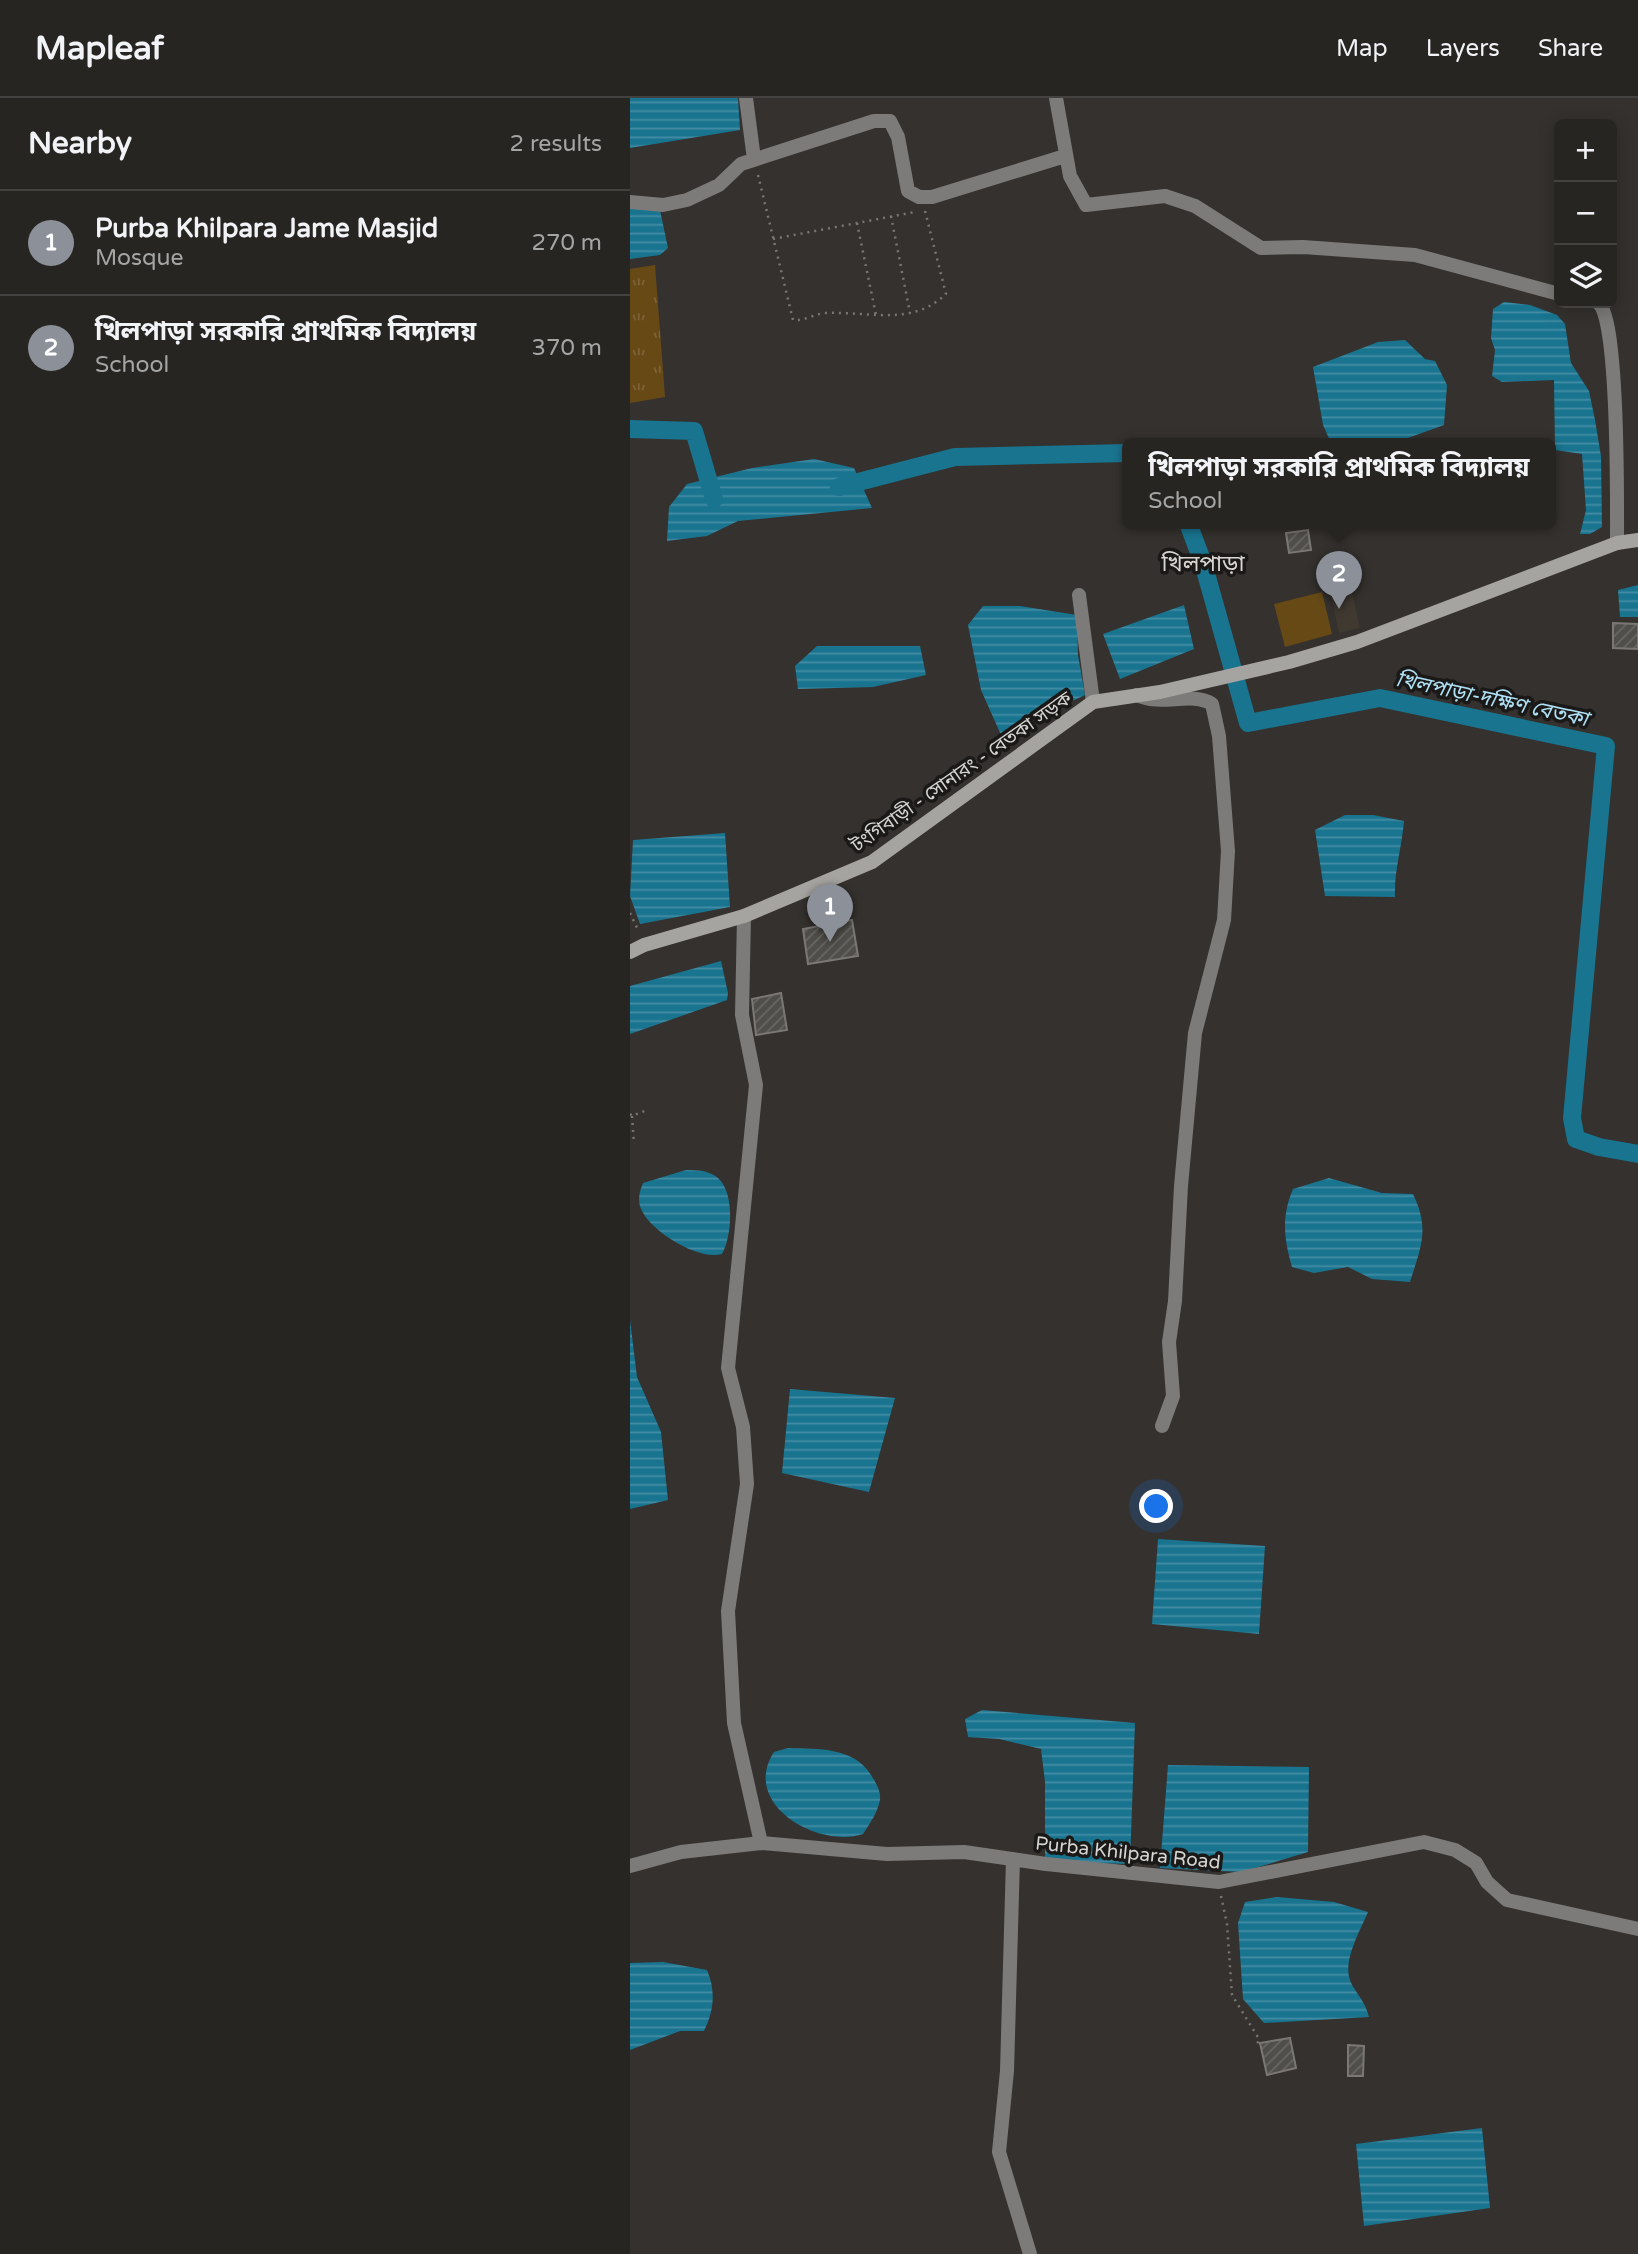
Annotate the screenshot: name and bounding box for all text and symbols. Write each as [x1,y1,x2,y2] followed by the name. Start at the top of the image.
[35,29,164,68] text: Mapleaf
[1336,34,1388,63] text: Map
[1426,34,1500,63] text: Layers
[1538,34,1603,63] text: Share
[1554,119,1617,308] map controls
[1554,119,1617,182] button: +
[28,125,132,162] text: Nearby
[509,130,602,158] text: 2 results
[1554,182,1617,245] button: −
[95,213,438,244] text: Purba Khilpara Jame Masjid
[44,229,58,257] text: 1
[532,229,602,257] text: 270 m
[95,244,183,272] text: Mosque
[1554,245,1617,308] button: layers
[95,316,476,347] text: খিলপাড়া সরকারি প্রাথমিক বিদ্যালয়
[44,334,58,362] text: 2
[532,334,602,362] text: 370 m
[95,351,169,379] text: School
[1122,438,1556,529] popup
[1148,452,1530,483] text: খিলপাড়া সরকারি প্রাথমিক বিদ্যালয়
[1148,487,1223,515] text: School
[1160,550,1245,578] district label: খিলপাড়া
[1316,551,1362,609] pin: 2
[1394,667,1595,733] water label: খিলপাড়া-দক্ষিণ বেতকা
[846,686,1076,857] street label: টংগিবাড়ী - সোনারং - বেতকা সড়ক
[807,884,853,942] pin: 1
[1139,1489,1173,1523] your location
[1034,1832,1222,1874] street label: Purba Khilpara Road

